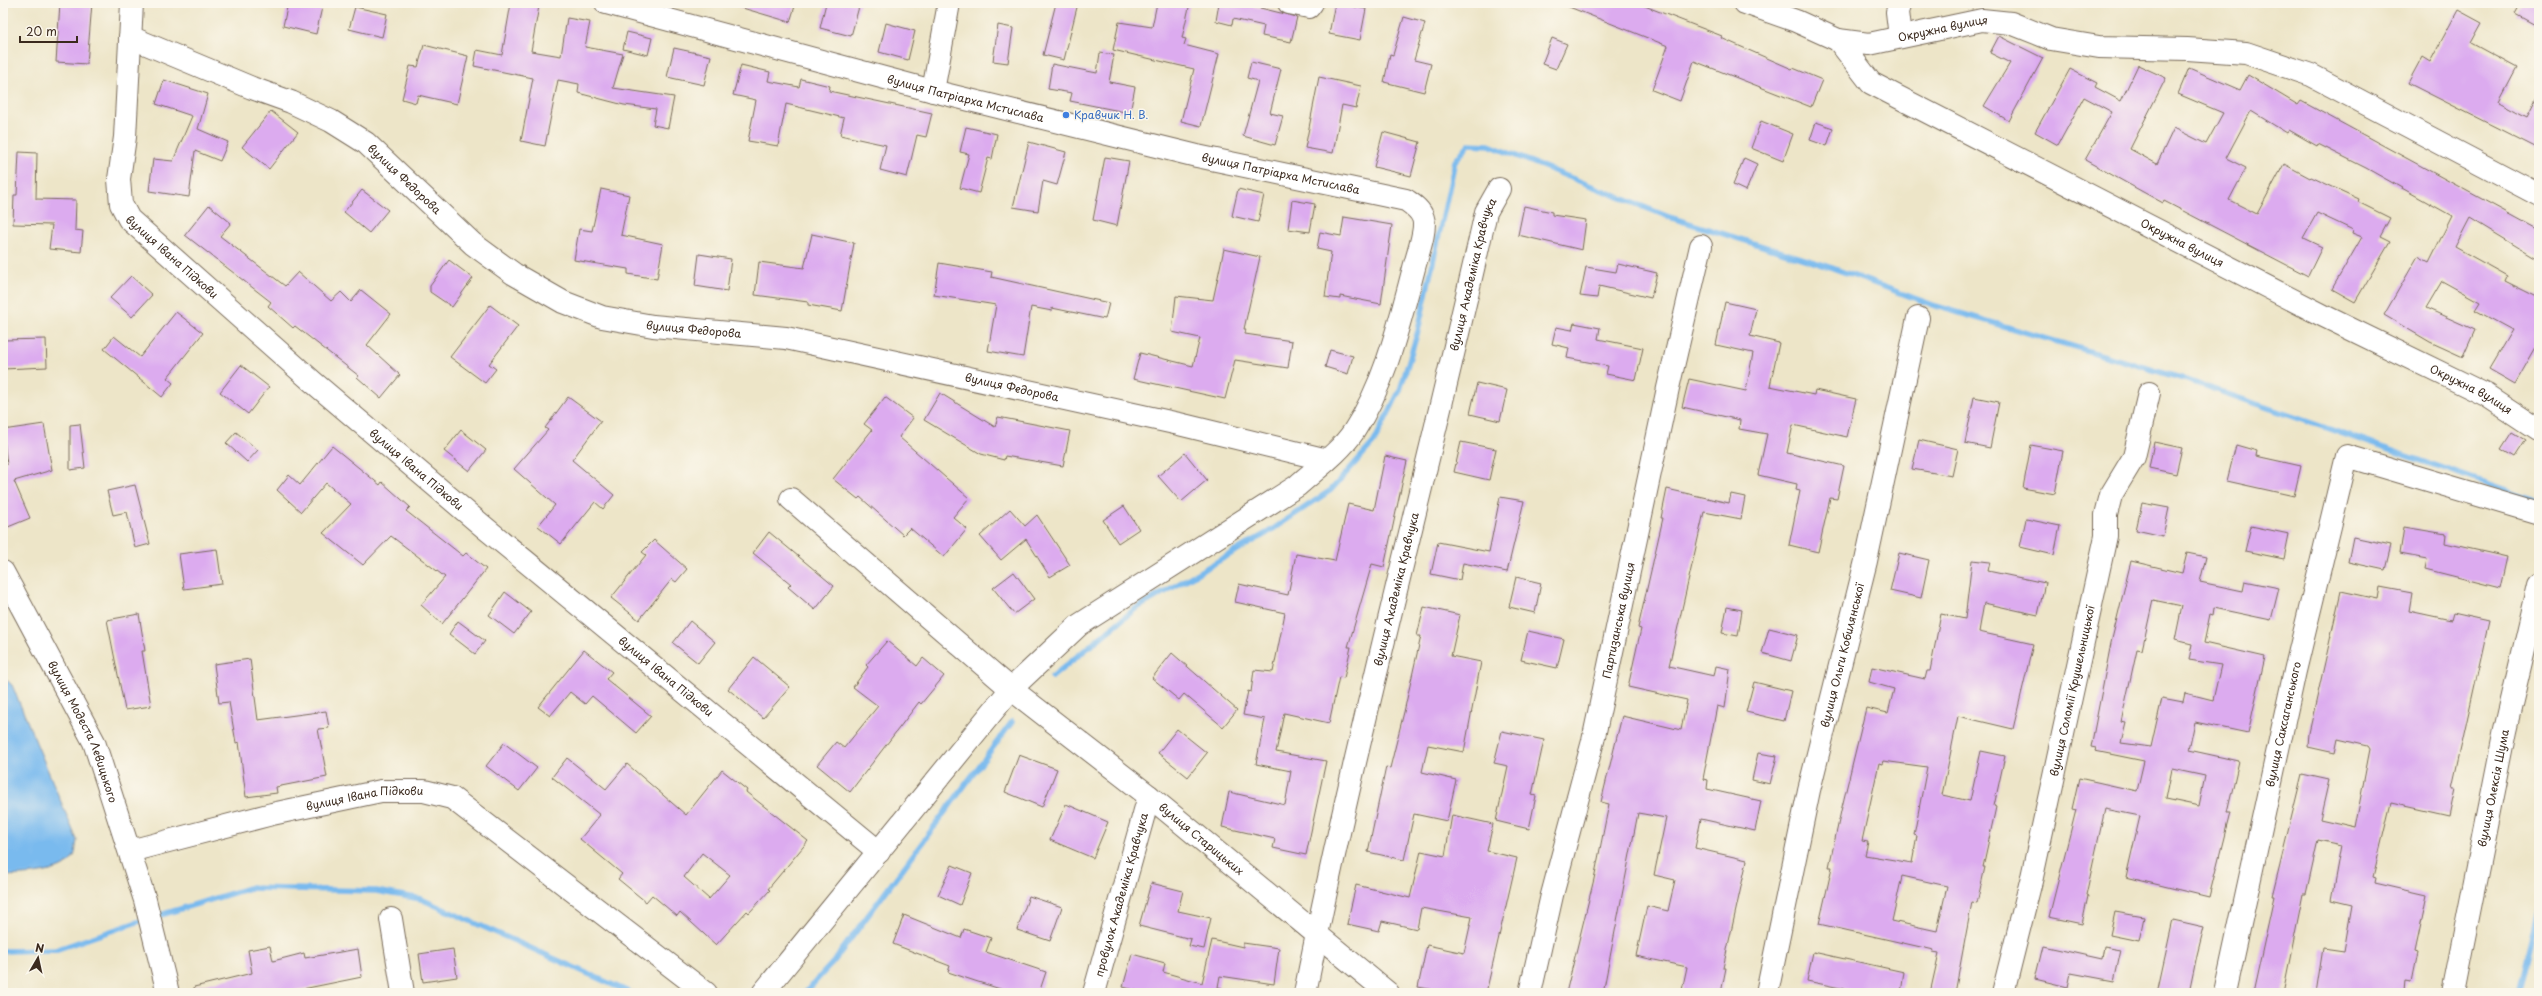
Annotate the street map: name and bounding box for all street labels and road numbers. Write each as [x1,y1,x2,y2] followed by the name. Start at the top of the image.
[1896,11,1989,46] street label: Окружна вулиця
[885,70,1046,126] street label: вулиця Патріарха Мстислава
[364,140,445,218] street label: вулиця Федорова
[1200,148,1361,198] street label: вулиця Патріарха Мстислава
[1445,194,1500,353] street label: вулиця Академіка Кравчука
[122,211,222,302] street label: вулиця Івана Підкови
[2138,214,2227,271] street label: Окружна вулиця
[645,316,742,342] street label: вулиця Федорова
[2427,360,2516,418] street label: Окружна вулиця
[964,368,1061,405] street label: вулиця Федорова
[366,424,467,514] street label: вулиця Івана Підкови
[1369,510,1423,668] street label: вулиця Академіка Кравчука
[1597,561,1639,680] street label: Партизанська вулиця
[1816,580,1868,729] street label: вулиця Ольги Кобилянської
[2045,603,2099,778] street label: вулиця Соломії Крушельницької
[615,632,717,720] street label: вулиця Івана Підкови
[44,657,122,805] street label: вулиця Модеста Левицького
[2261,660,2305,789] street label: вулиця Саксаганського
[2473,727,2513,848] street label: вулиця Олексія Шума
[304,782,423,815] street label: вулиця Івана Підкови
[1155,798,1248,879] street label: вулиця Старицьких
[1090,811,1152,979] street label: провулок Академіка Кравчука

